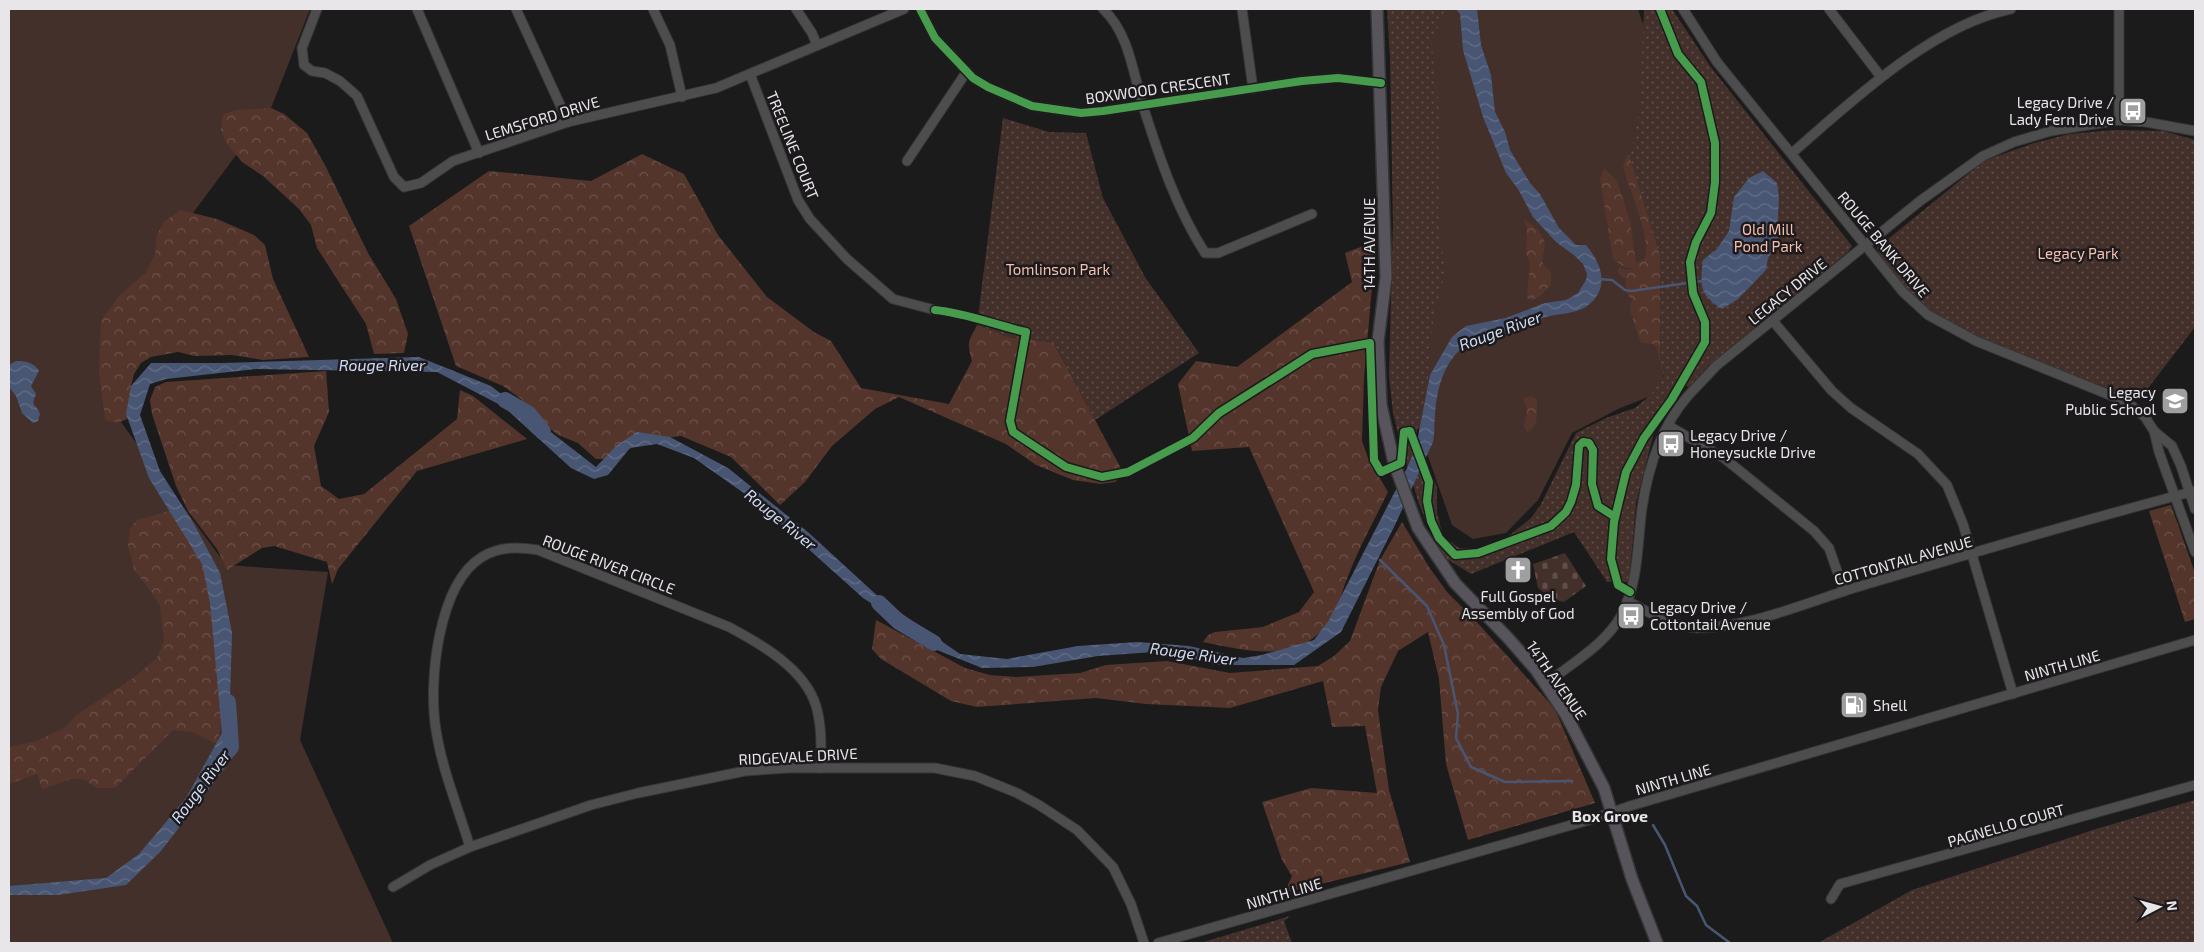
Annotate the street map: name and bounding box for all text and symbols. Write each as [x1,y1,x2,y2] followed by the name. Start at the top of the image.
[1084,69,1232,107] street label: BOXWOOD CRESCENT
[763,88,823,202] street label: TREELINE COURT
[482,92,602,144] street label: LEMSFORD DRIVE
[2009,93,2114,128] place label: Legacy Drive / Lady Fern Drive
[2118,96,2148,126] bus stop icon: Legacy Drive / Lady Fern Drive
[1835,188,1933,300] street label: ROUGE BANK DRIVE
[1360,198,1378,290] street label: 14TH AVENUE
[1734,220,1803,255] park label: Old Mill Pond Park
[2037,244,2119,262] park label: Legacy Park
[1744,254,1830,328] street label: LEGACY DRIVE
[1006,260,1111,278] park label: Tomlinson Park
[1456,306,1544,354] water label: Rouge River
[339,355,426,374] water label: Rouge River
[2065,383,2157,418] place label: Legacy Public School
[2160,386,2190,416] school or university icon: Legacy Public School
[1690,426,1816,461] place label: Legacy Drive / Honeysuckle Drive
[1656,429,1686,459] bus stop icon: Legacy Drive / Honeysuckle Drive
[741,484,821,554] water label: Rouge River
[540,530,678,598] street label: ROUGE RIVER CIRCLE
[1832,532,1974,588] street label: COTTONTAIL AVENUE
[1503,555,1533,585] church icon: Full Gospel Assembly of God
[1461,587,1575,622] place label: Full Gospel Assembly of God
[1650,598,1771,633] place label: Legacy Drive / Cottontail Avenue
[1616,601,1646,631] bus stop icon: Legacy Drive / Cottontail Avenue
[1523,637,1591,723] street label: 14TH AVENUE
[1149,638,1238,669] water label: Rouge River
[2022,646,2102,684] street label: NINTH LINE
[1839,690,1869,720] fuel station icon: Shell
[1873,696,1908,714] place label: Shell
[738,744,858,768] street label: RIDGEVALE DRIVE
[166,745,234,826] water label: Rouge River
[1633,760,1713,798] street label: NINTH LINE
[1945,800,2067,850] street label: PAGNELLO COURT
[1572,806,1648,825] district label: Box Grove
[1244,874,1324,912] street label: NINTH LINE
[2134,882,2184,932] north arrow
[2163,900,2181,912] text: N

